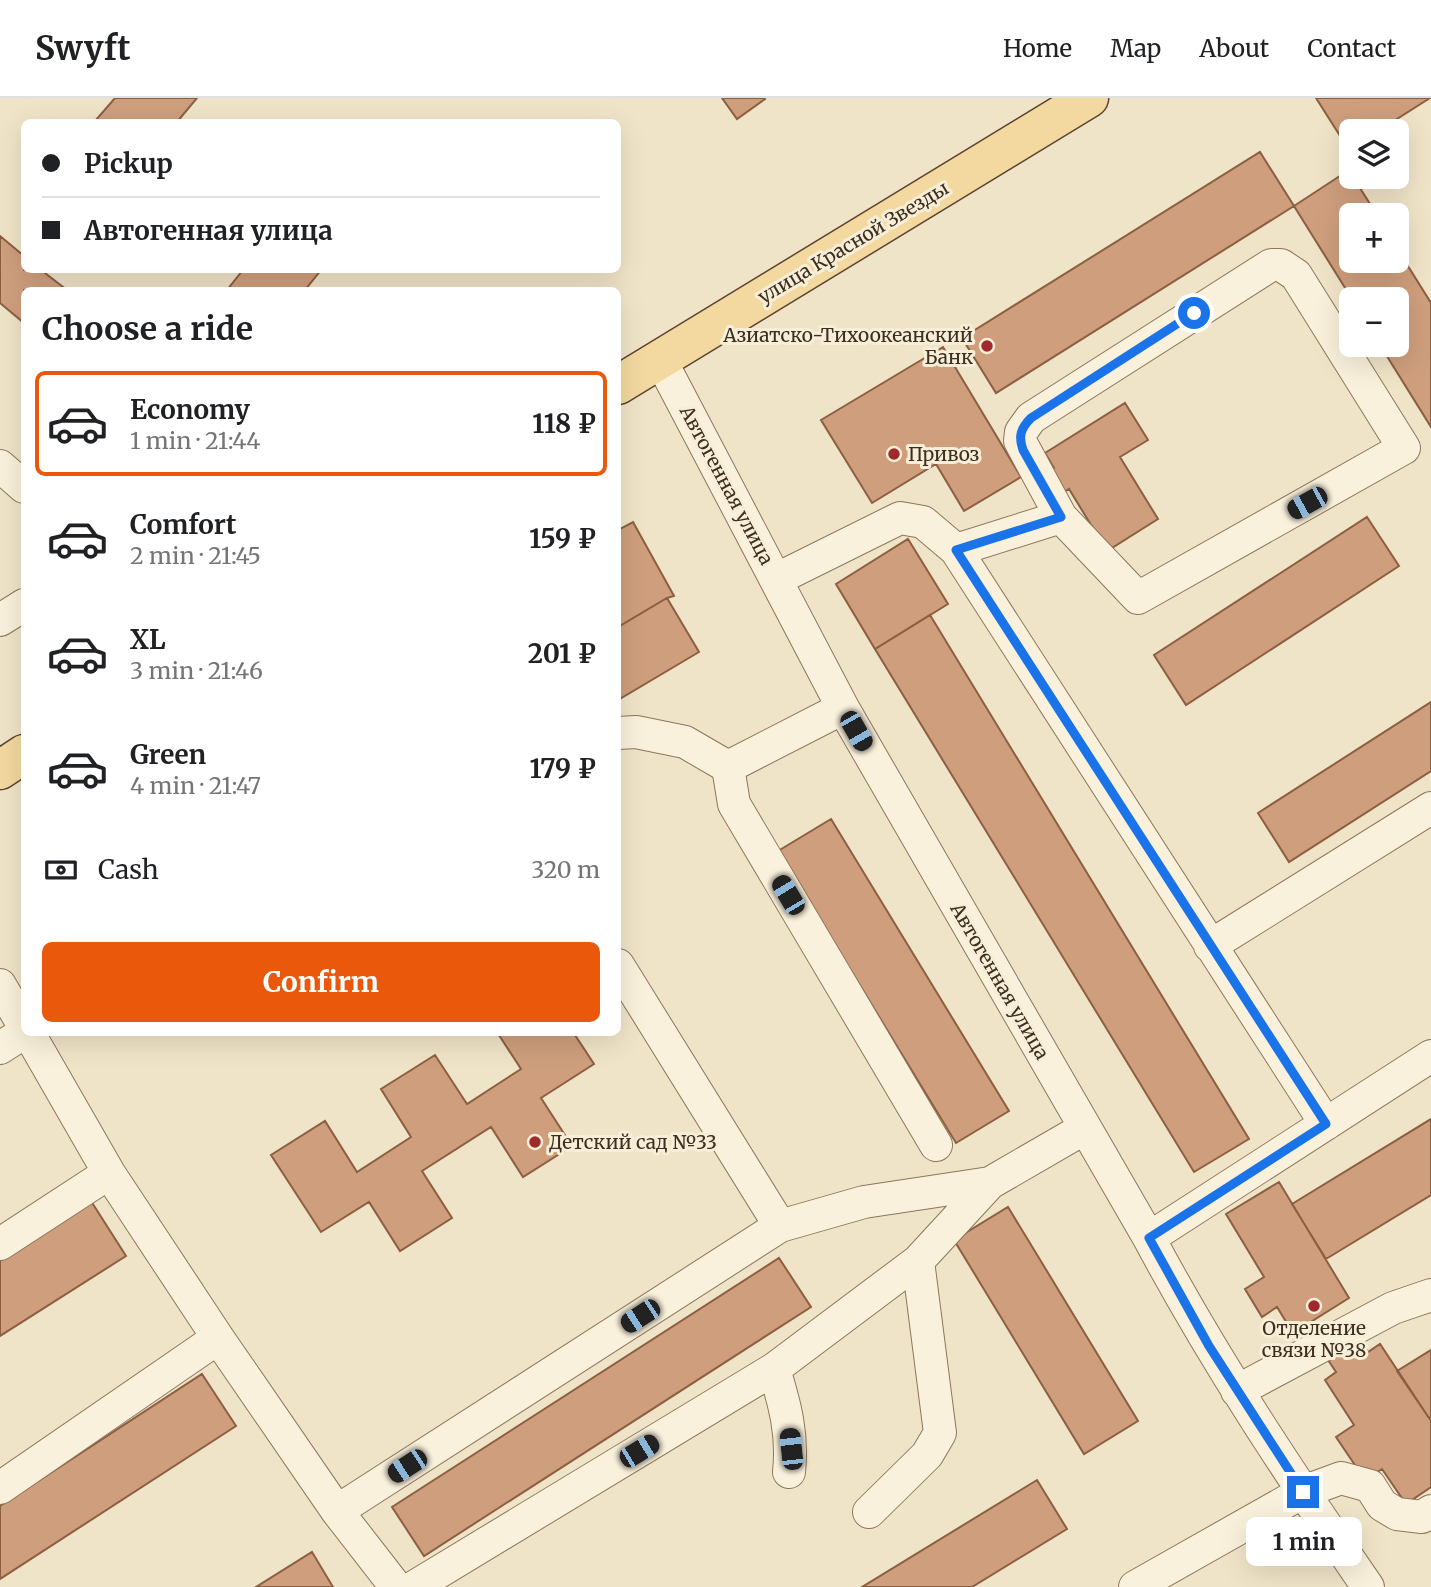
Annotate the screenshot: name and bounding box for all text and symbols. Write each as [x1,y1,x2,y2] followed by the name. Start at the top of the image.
[35,28,130,69] text: Swyft
[1003,33,1072,64] text: Home
[1110,33,1161,64] text: Map
[1199,33,1269,64] text: About
[1307,33,1396,64] text: Contact
[1339,119,1409,357] map controls
[1339,119,1409,189] button: layers
[84,147,173,180] text: Pickup
[753,175,953,309] street label: улица Красной Звезды
[1339,203,1409,273] button: +
[84,214,333,247] text: Автогенная улица
[1339,287,1409,357] button: −
[1178,297,1210,329] route start
[42,309,253,349] text: Choose a ride
[722,323,973,369] place label: Азиатско-Тихоокеанский Банк
[979,338,995,354] marker: Азиатско-Тихоокеанский Банк
[46,392,109,455] icon: car
[130,393,250,426] text: Economy
[674,400,779,569] street label: Автогенная улица
[532,407,596,440] text: 118 ₽
[130,426,261,455] text: 1 min · 21:44
[908,442,979,466] place label: Привоз
[886,446,902,462] marker: Привоз
[1284,484,1331,522] car
[46,507,109,570] icon: car
[130,508,236,541] text: Comfort
[529,522,596,555] text: 159 ₽
[130,541,261,570] text: 2 min · 21:45
[46,622,109,685] icon: car
[130,623,166,656] text: XL
[528,637,596,670] text: 201 ₽
[130,656,263,685] text: 3 min · 21:46
[837,708,876,754] car
[46,737,109,800] icon: car
[130,738,206,771] text: Green
[529,752,596,785] text: 179 ₽
[130,771,261,800] text: 4 min · 21:47
[42,851,80,889] icon: cash
[98,853,159,886] text: Cash
[531,855,600,884] text: 320 m
[769,872,808,918] car
[945,898,1055,1064] street label: Автогенная улица
[42,942,600,1022] button: Confirm
[549,1130,717,1154] place label: Детский сад №33
[527,1134,543,1150] marker: Детский сад №33
[617,1296,664,1336] car
[1306,1298,1322,1314] marker: Отделение связи №38
[1262,1316,1366,1362] place label: Отделение связи №38
[779,1427,804,1471] car
[616,1431,663,1471] car
[384,1446,431,1486] car
[1287,1476,1319,1508] route end
[1245,1516,1361,1566] callout: 1 min
[1273,1527,1335,1556] text: 1 min

